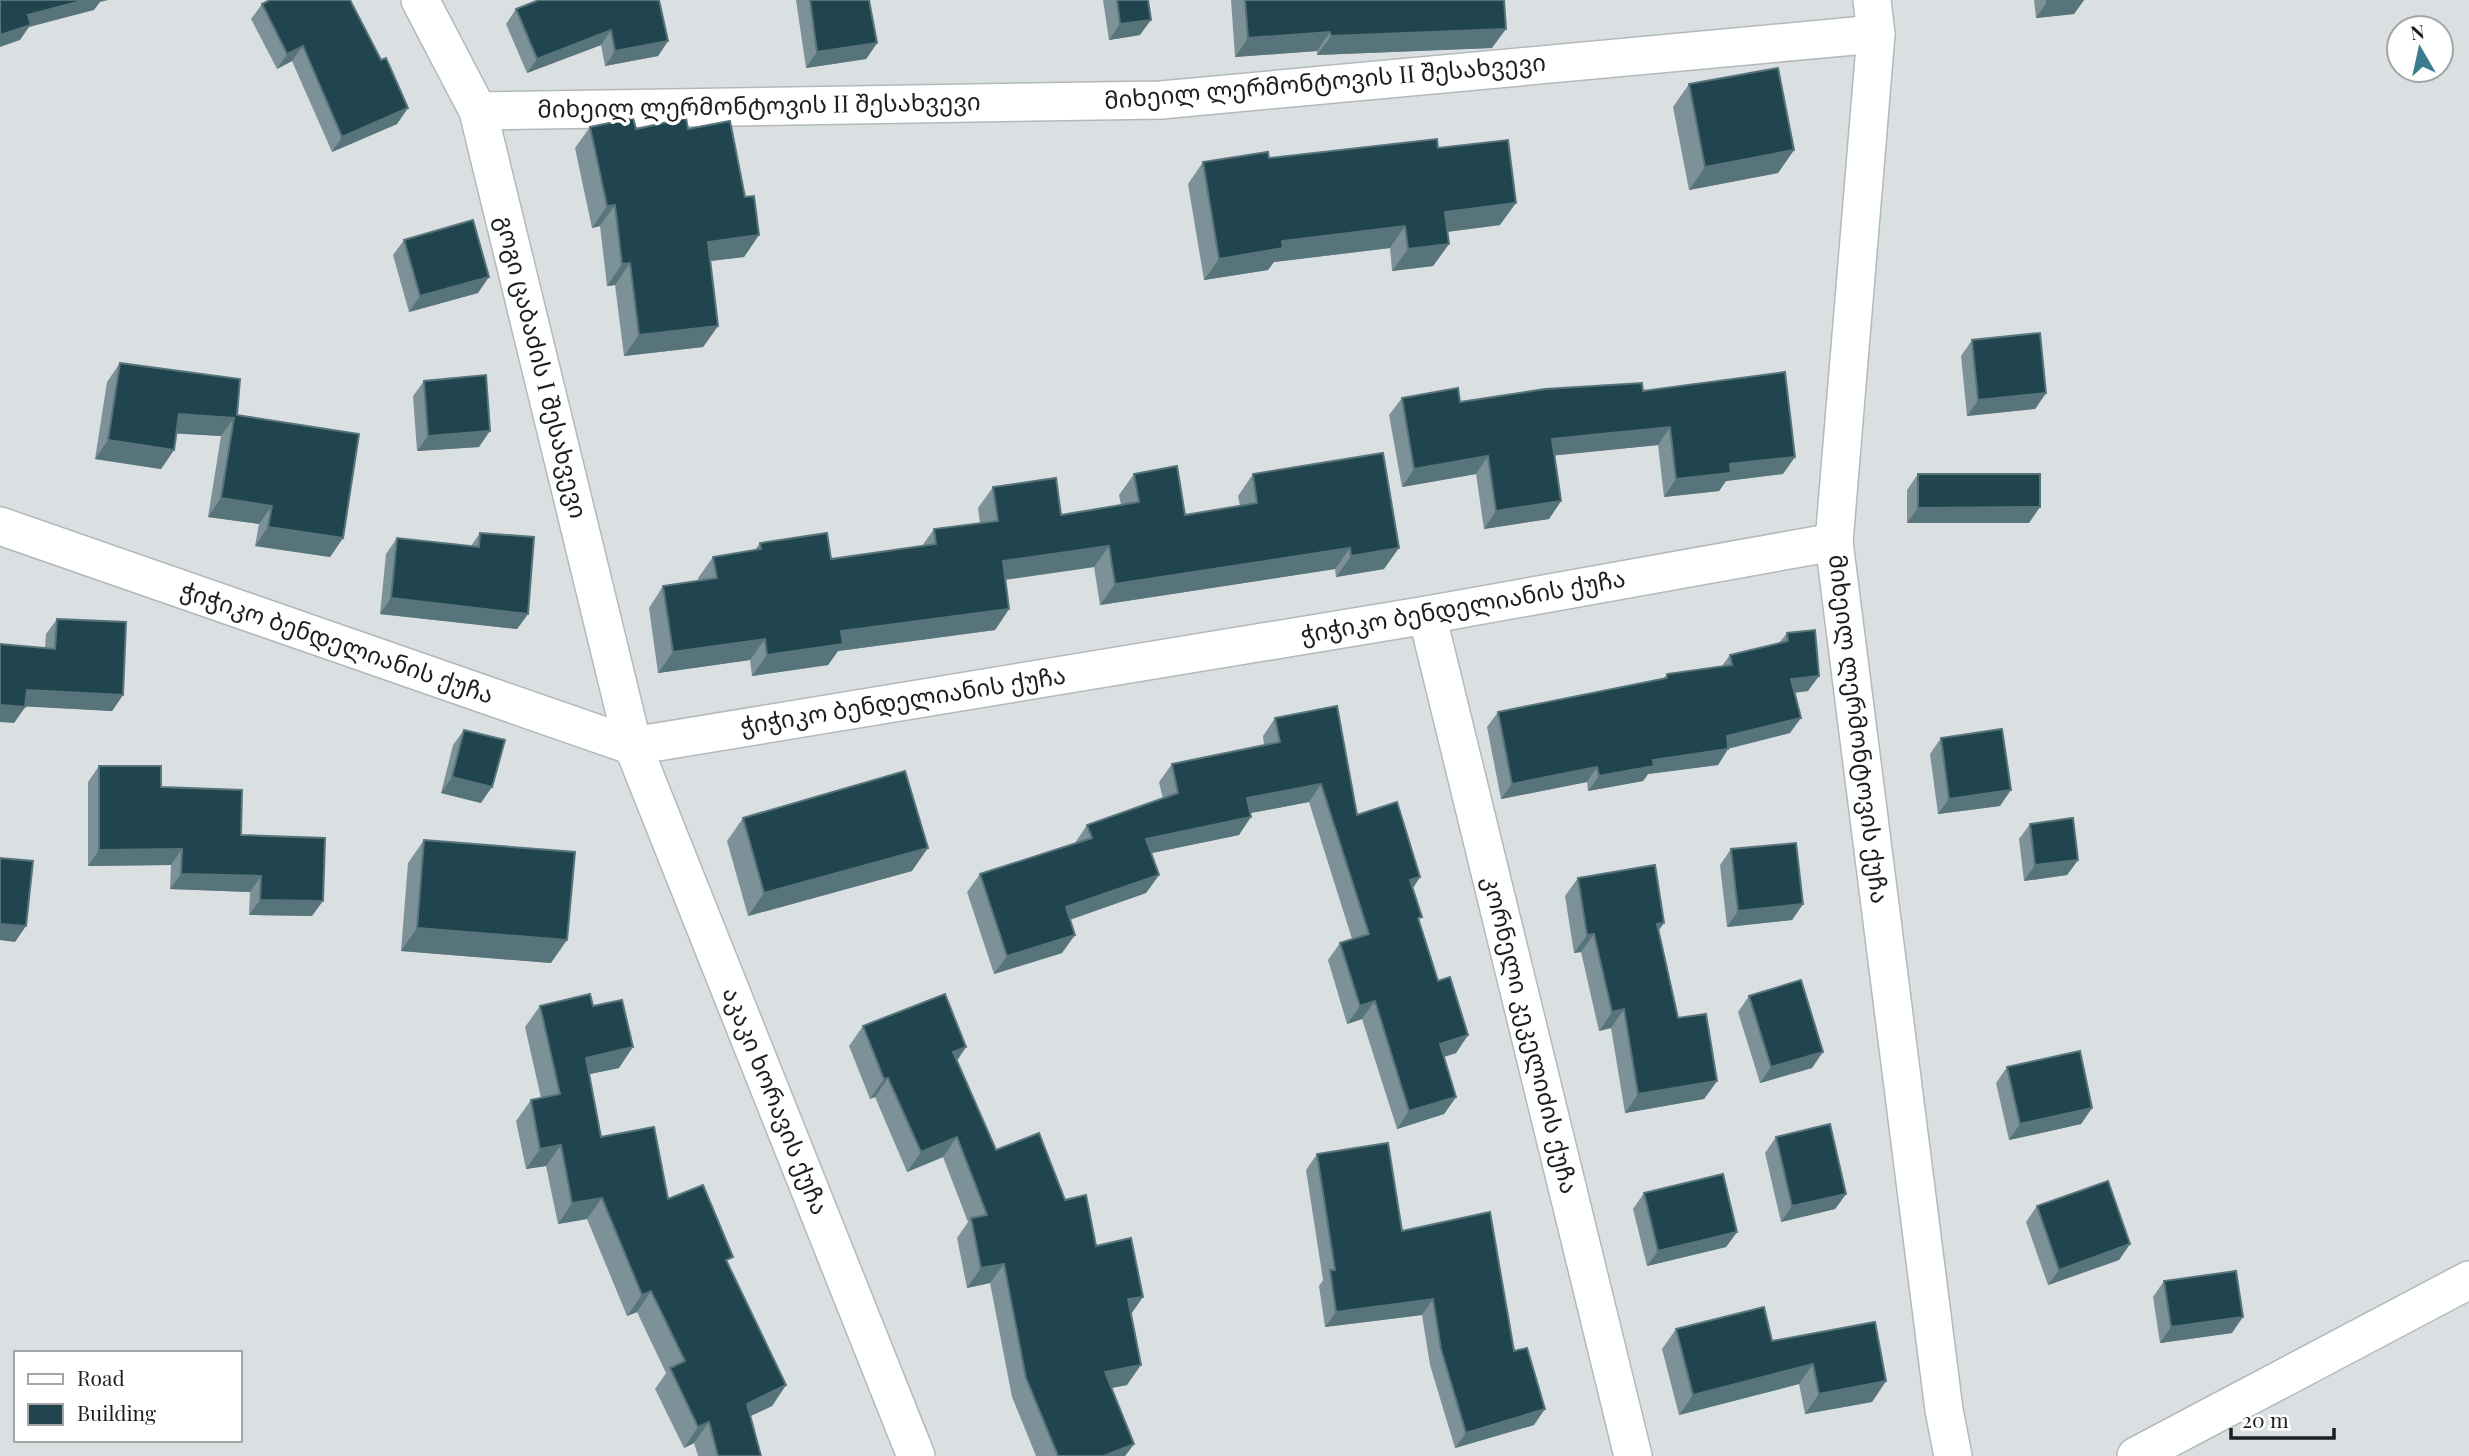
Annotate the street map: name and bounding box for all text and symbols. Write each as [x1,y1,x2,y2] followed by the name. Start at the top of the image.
[2385,14,2455,84] north arrow
[2408,17,2426,45] text: N
[1103,45,1547,115] street label: მიხეილ ლერმონტოვის II შესახვევი
[537,84,981,124] street label: მიხეილ ლერმონტოვის II შესახვევი
[490,212,596,521] street label: გოგი ცაბაძის I შესახვევი
[1823,552,1897,905] street label: მიხეილ ლერმონტოვის ქუჩა
[1298,561,1628,649] street label: ჭიჭიკო ბენდელიანის ქუჩა
[177,572,499,710] street label: ჭიჭიკო ბენდელიანის ქუჩა
[738,657,1068,741] street label: ჭიჭიკო ბენდელიანის ქუჩა
[1477,872,1587,1197] street label: კორნელი კეკელიძის ქუჩა
[716,982,837,1219] street label: აკაკი ხორავის ქუჩა
[14,1351,242,1442] legend
[77,1363,125,1391] text: Road
[2231,1396,2334,1440] scale bar
[77,1398,156,1426] text: Building
[2242,1405,2289,1433] text: 20 m

